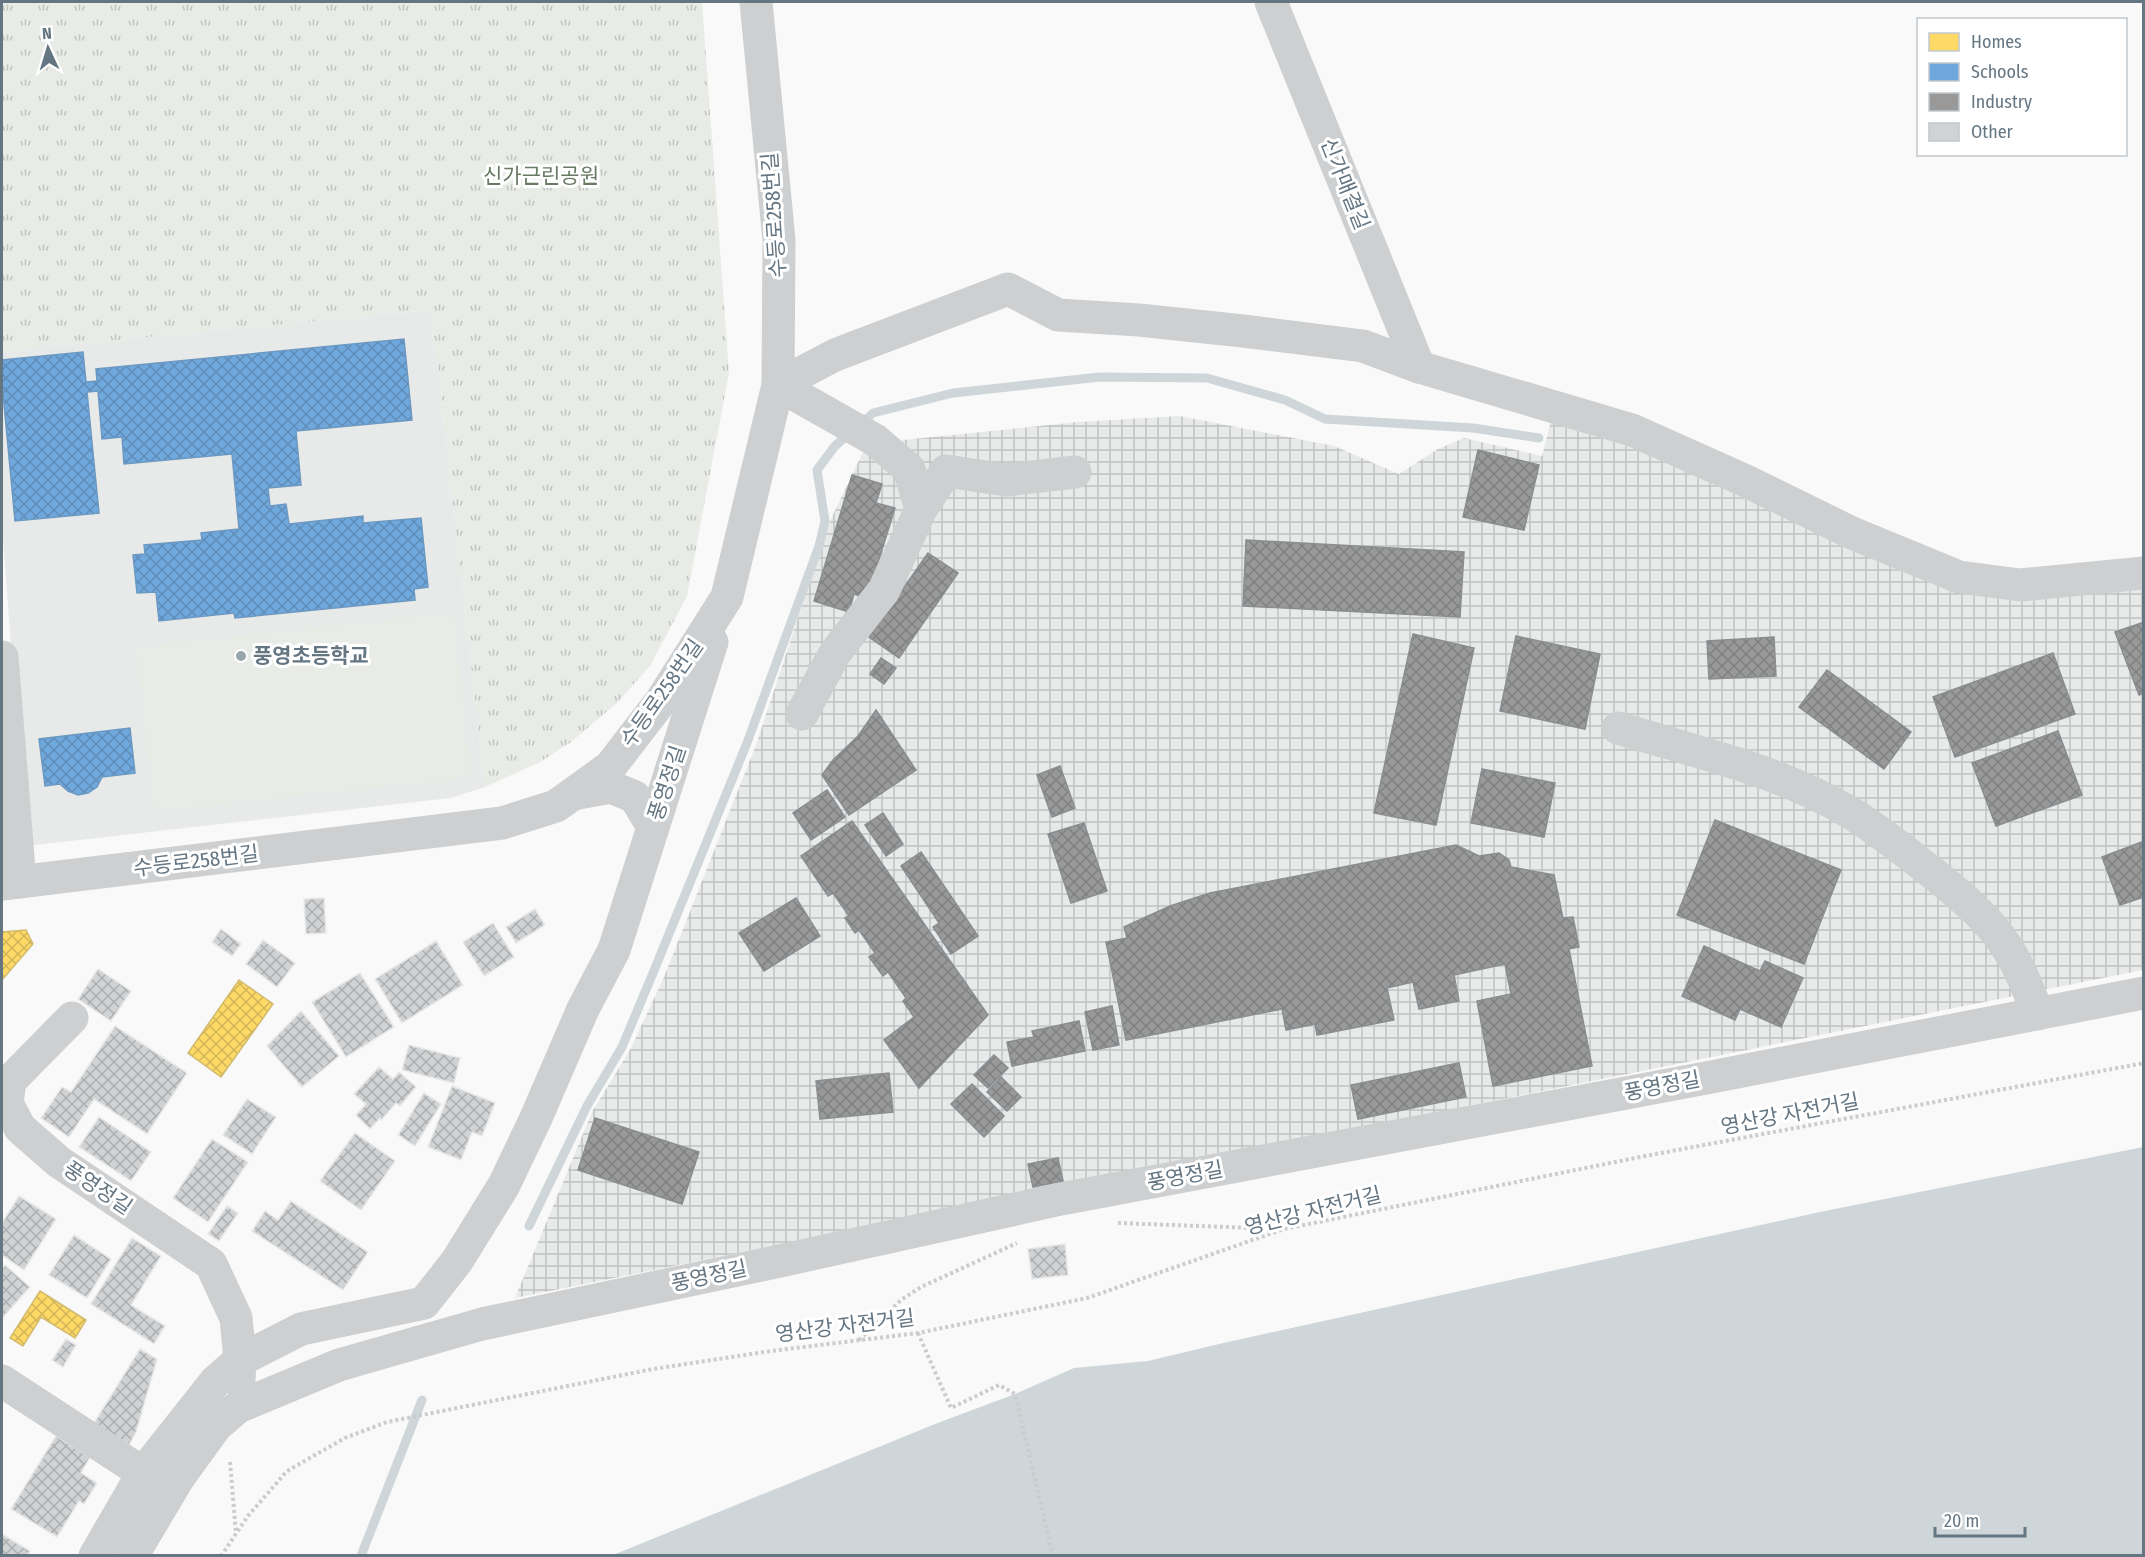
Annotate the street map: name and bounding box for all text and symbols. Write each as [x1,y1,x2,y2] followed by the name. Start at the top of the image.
[18,18,78,78] north arrow
[1917,18,2127,156] legend
[42,24,52,43] text: N
[1971,31,2022,53] text: Homes
[1971,61,2029,83] text: Schools
[1971,91,2032,113] text: Industry
[1971,121,2014,143] text: Other
[1315,134,1375,234] street label: 신가매결길
[757,151,791,279] street label: 수등로258번길
[483,163,599,189] park label: 신가근린공원
[615,634,709,752] street label: 수등로258번길
[253,643,369,669] place label: 풍영초등학교
[234,649,248,663] marker: 풍영초등학교
[643,742,691,824] street label: 풍영정길
[132,840,260,882] street label: 수등로258번길
[1622,1066,1702,1106] street label: 풍영정길
[1719,1088,1861,1140] street label: 영산강 자전거길
[59,1156,137,1220] street label: 풍영정길
[1145,1156,1225,1196] street label: 풍영정길
[1242,1181,1384,1241] street label: 영산강 자전거길
[669,1255,749,1297] street label: 풍영정길
[774,1305,916,1347] street label: 영산강 자전거길
[1935,1500,2025,1538] scale bar
[1944,1510,1979,1532] text: 20 m

